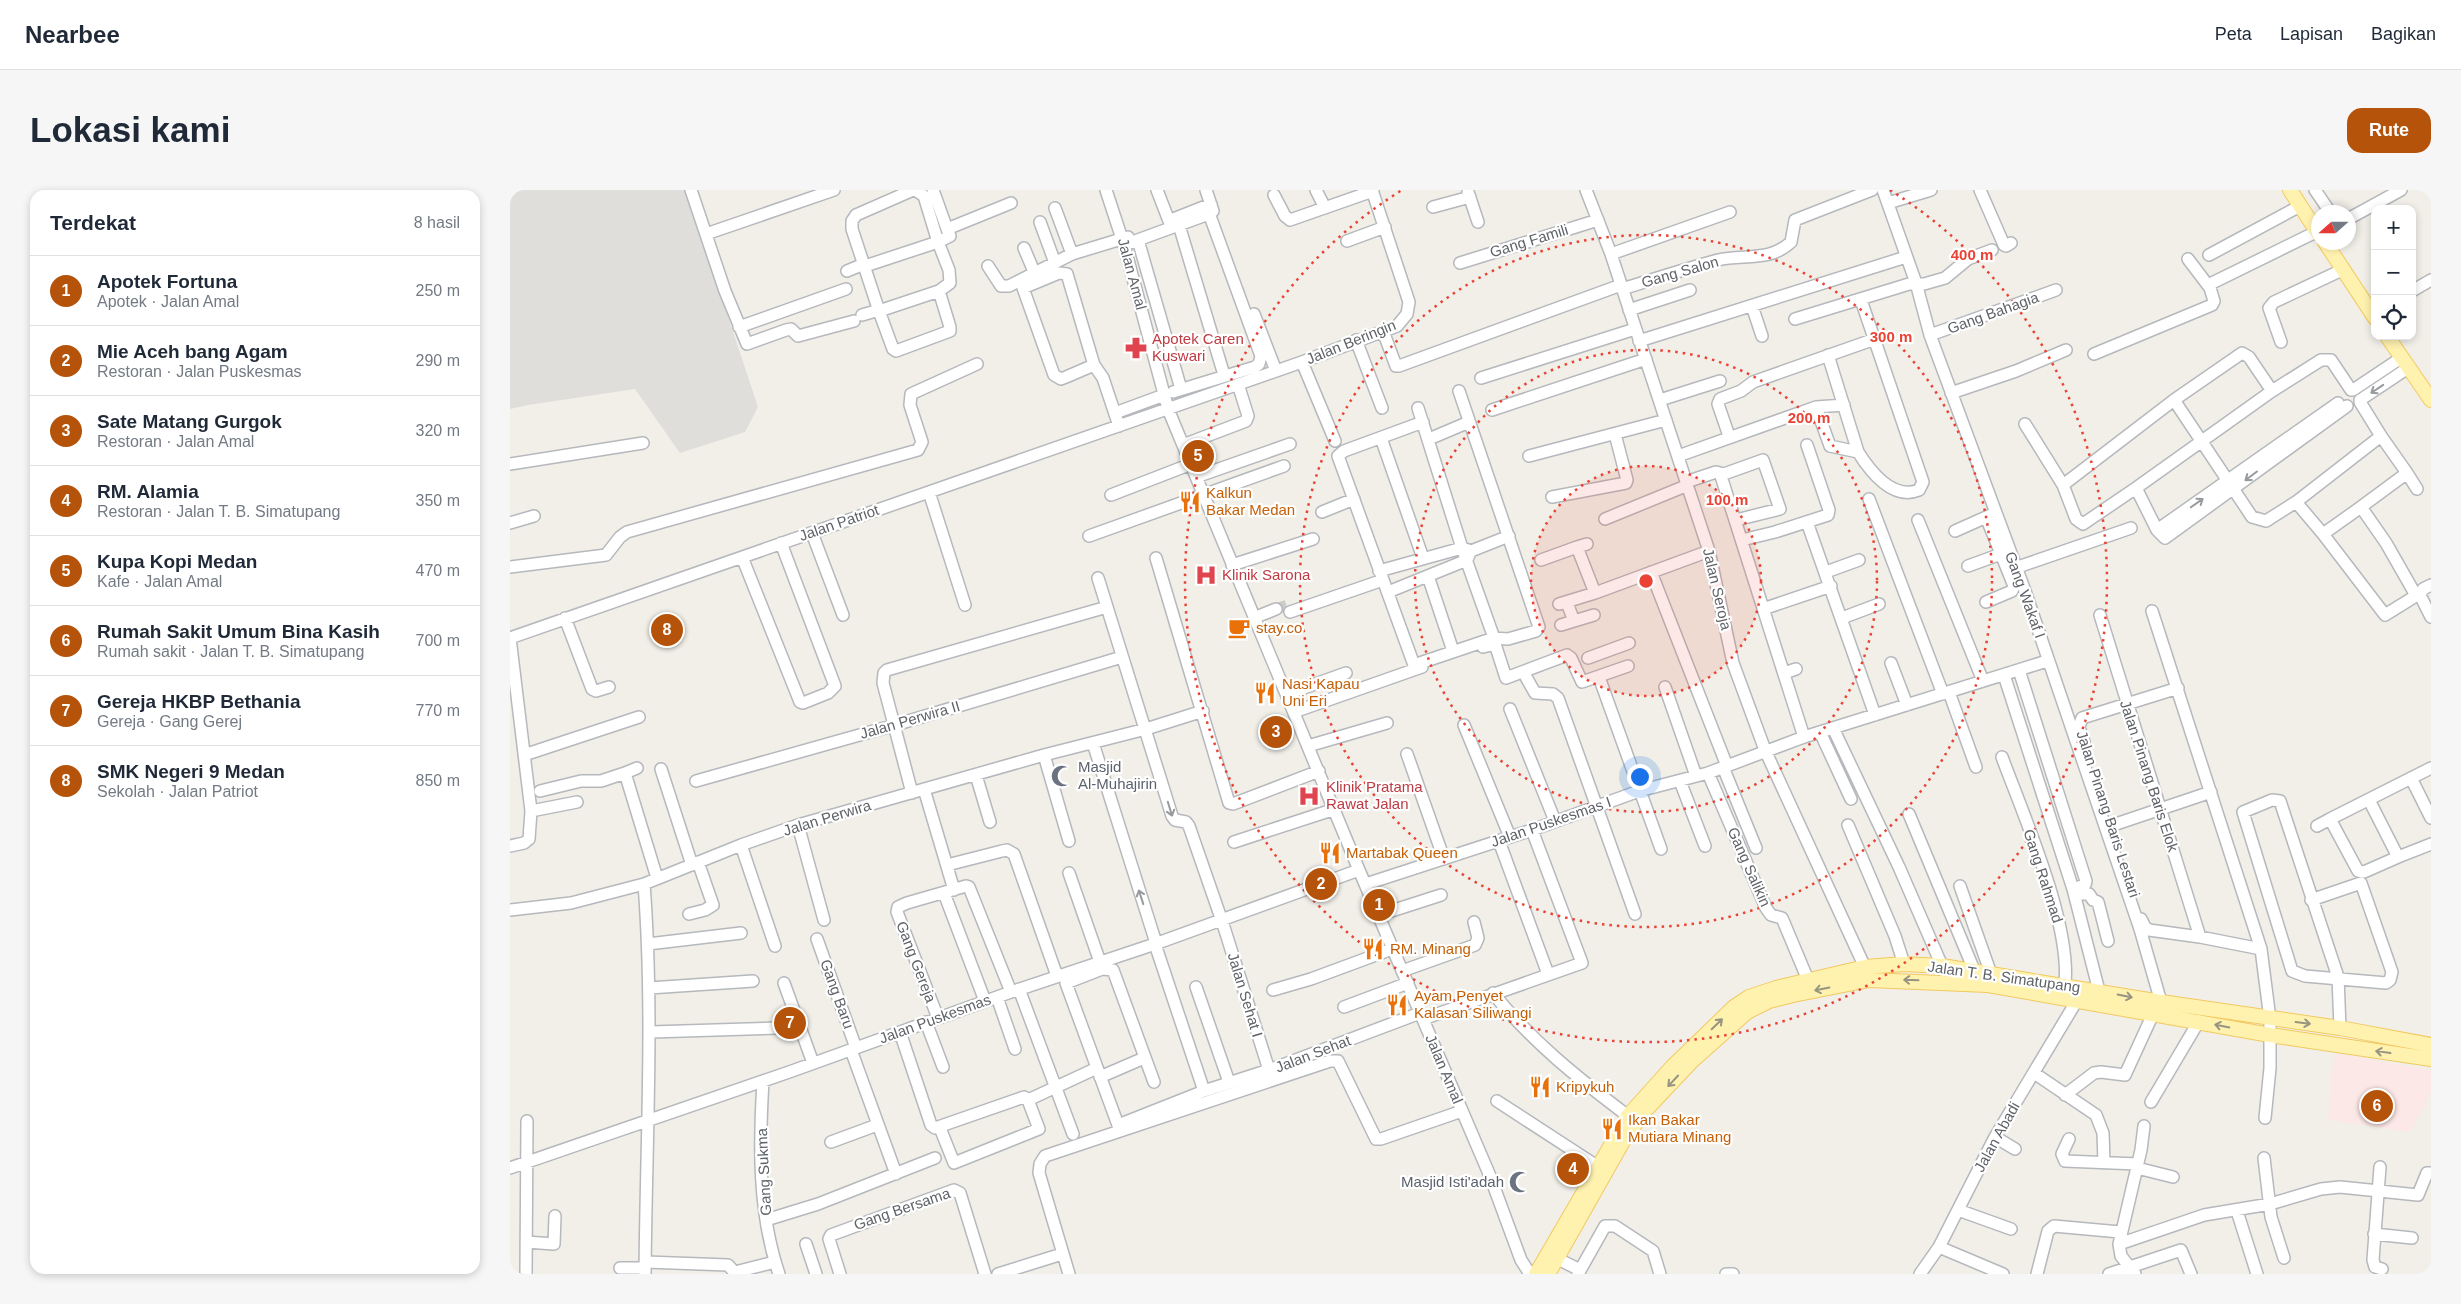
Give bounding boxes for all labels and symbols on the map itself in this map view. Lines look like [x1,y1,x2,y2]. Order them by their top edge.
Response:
north arrow [2311,205,2356,250]
street label: Gang Famili [1488,221,1570,260]
street label: Jalan Amal [1115,236,1150,312]
text: 400 m [1951,246,1993,263]
street label: Gang Salon [1639,252,1720,291]
street label: Gang Bahagia [1945,288,2041,337]
street label: Jalan Beringin [1304,316,1398,367]
text: 300 m [1870,328,1912,345]
place label: Apotek Caren Kuswari [1152,330,1244,364]
pharmacy icon: Apotek Caren Kuswari [1123,335,1149,361]
one-way arrow [2370,383,2384,394]
text: 200 m [1788,409,1830,426]
pin: 5 [1182,437,1214,475]
one-way arrow [2245,471,2258,482]
place label: Kalkun Bakar Medan [1206,484,1295,518]
restaurant icon: Kalkun Bakar Medan [1177,489,1203,515]
text: 100 m [1706,491,1748,508]
one-way arrow [2190,497,2204,508]
street label: Jalan Patriot [797,501,882,544]
street label: Jalan Seroja [1700,546,1735,632]
street label: Gang Wakaf I [2002,549,2049,641]
hospital icon: Klinik Sarona [1193,562,1219,588]
place label: Klinik Sarona [1222,566,1311,583]
centre of rings [1637,572,1655,590]
pin: 8 [651,611,683,649]
cafe icon: stay.co [1226,615,1252,641]
place label: stay.co [1256,619,1302,636]
place label: Nasi Kapau Uni Eri [1282,675,1360,709]
restaurant icon: Nasi Kapau Uni Eri [1252,680,1278,706]
street label: Jalan Perwira II [858,697,962,742]
street label: Jalan Pinang Baris Elok [2117,698,2182,854]
pin: 3 [1260,713,1292,751]
street label: Jalan Pinang Baris Lestari [2073,728,2143,899]
place label: Masjid Al-Muhajirin [1078,758,1157,792]
mosque icon: Masjid Al-Muhajirin [1049,763,1075,789]
your location [1627,764,1653,790]
place label: Klinik Pratama Rawat Jalan [1326,778,1423,812]
hospital icon: Klinik Pratama Rawat Jalan [1296,783,1322,809]
street label: Jalan Puskesmas I [1489,793,1613,850]
street label: Jalan Perwira [781,796,873,839]
one-way arrow [1166,801,1175,817]
street label: Gang Salikin [1724,824,1775,909]
street label: Gang Rahmad [2020,827,2067,925]
restaurant icon: Martabak Queen [1317,840,1343,866]
place label: Martabak Queen [1346,844,1458,861]
pin: 2 [1305,865,1337,903]
pin: 1 [1363,886,1395,924]
one-way arrow [1136,890,1145,905]
street label: Gang Gereja [893,919,940,1006]
restaurant icon: RM. Minang [1360,936,1386,962]
place label: RM. Minang [1390,940,1471,957]
street label: Jalan Sehat I [1225,951,1266,1039]
street label: Gang Baru [817,957,858,1031]
street label: Jalan T. B. Simatupang [1927,957,2081,996]
one-way arrow [1903,975,1919,985]
one-way arrow [1814,985,1830,994]
place label: Ayam Penyet Kalasan Siliwangi [1414,987,1532,1021]
street label: Jalan Puskesmas [877,990,993,1047]
one-way arrow [2117,991,2133,1001]
restaurant icon: Ayam Penyet Kalasan Siliwangi [1384,992,1410,1018]
pin: 7 [774,1004,806,1042]
one-way arrow [1710,1018,1722,1030]
one-way arrow [2295,1018,2311,1028]
one-way arrow [2215,1021,2231,1030]
street label: Jalan Sehat [1273,1031,1354,1076]
street label: Jalan Amal [1422,1032,1467,1106]
one-way arrow [2375,1047,2391,1057]
restaurant icon: Kripykuh [1527,1074,1553,1100]
one-way arrow [1667,1075,1679,1088]
place label: Kripykuh [1556,1078,1614,1095]
pin: 6 [2361,1087,2393,1125]
street label: Jalan Abadi [1970,1099,2023,1175]
place label: Ikan Bakar Mutiara Minang [1628,1111,1731,1145]
restaurant icon: Ikan Bakar Mutiara Minang [1599,1116,1625,1142]
street label: Gang Sukma [753,1127,774,1216]
pin: 4 [1557,1150,1589,1188]
mosque icon: Masjid Isti'adah [1507,1169,1533,1195]
place label: Masjid Isti'adah [1401,1173,1504,1190]
street label: Gang Bersama [851,1184,953,1233]

